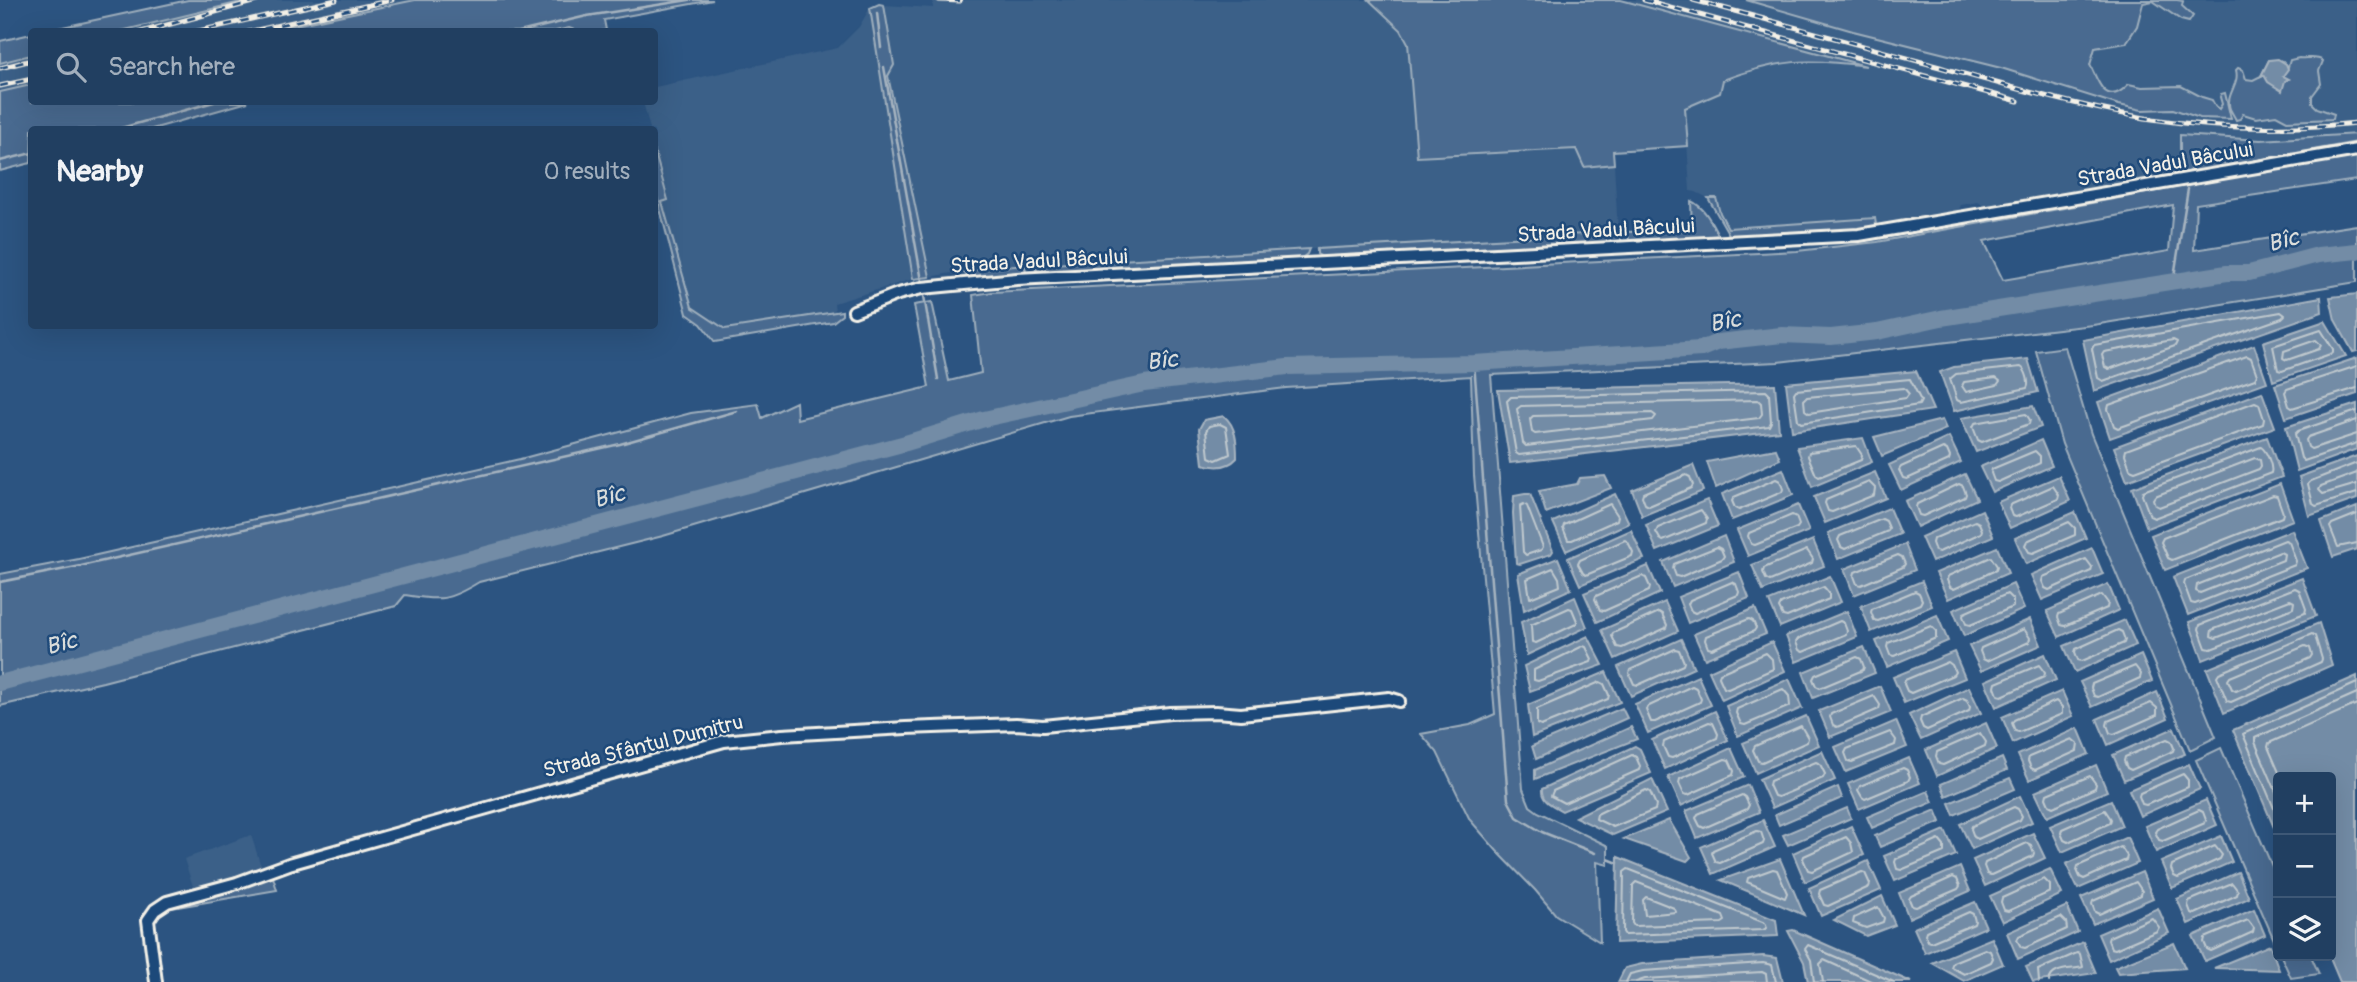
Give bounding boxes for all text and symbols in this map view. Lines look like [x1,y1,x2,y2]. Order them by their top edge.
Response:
search box [28,28,658,105]
icon: search [52,48,90,86]
text: Search here [108,51,235,83]
street label: Strada Vadul Bâcului [2075,136,2255,193]
text: Nearby [56,153,143,190]
text: 0 results [544,157,630,186]
street label: Strada Vadul Bâcului [1517,212,1696,249]
water label: Bîc [2264,222,2303,259]
street label: Strada Vadul Bâcului [950,243,1129,280]
water label: Bîc [1707,304,1745,339]
water label: Bîc [1145,344,1181,377]
water label: Bîc [590,478,629,515]
water label: Bîc [42,625,81,662]
street label: Strada Sfântul Dumitru [540,709,746,784]
map controls [2273,772,2336,961]
button: + [2273,772,2336,835]
button: − [2273,835,2336,898]
button: layers [2273,898,2336,961]

